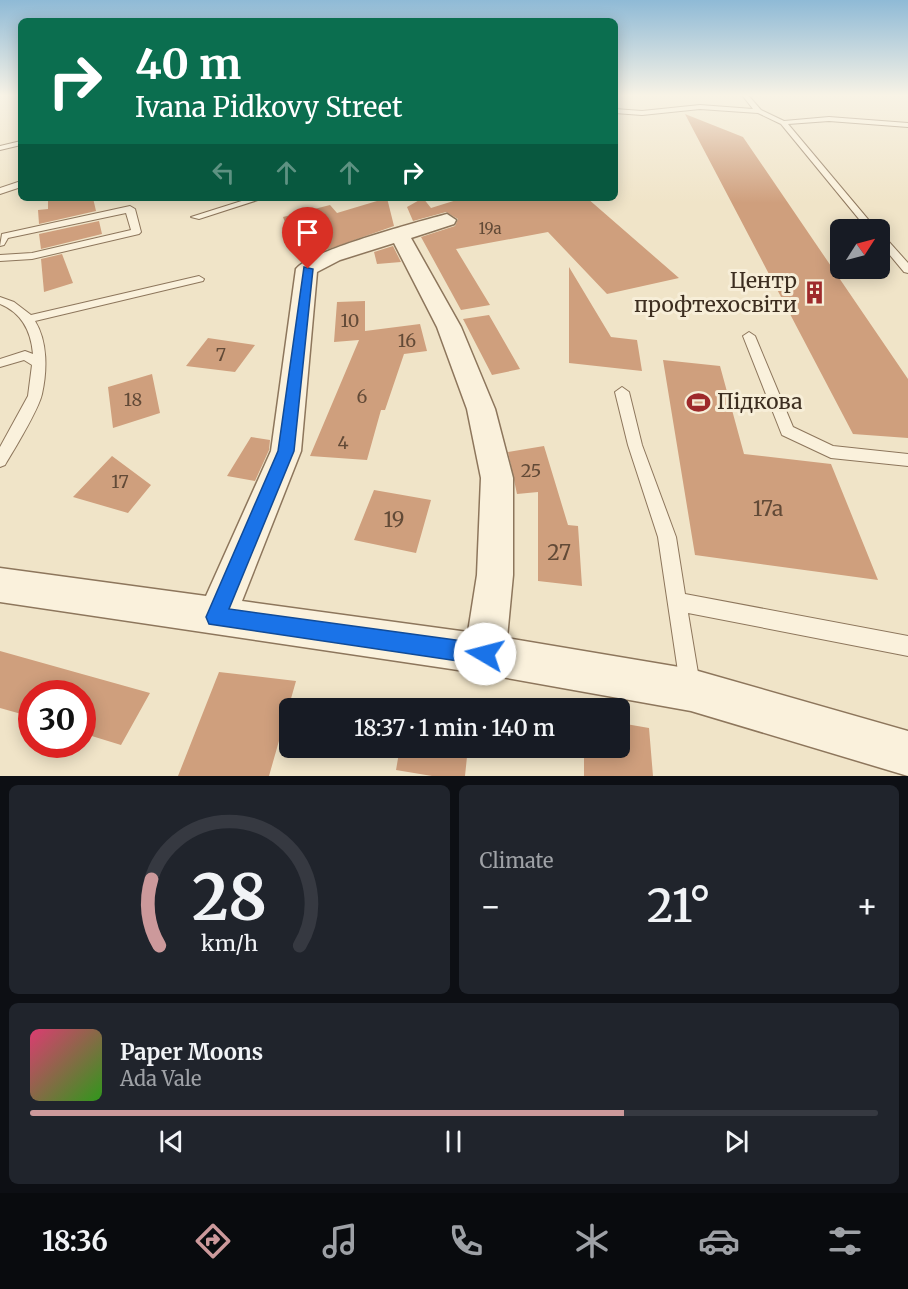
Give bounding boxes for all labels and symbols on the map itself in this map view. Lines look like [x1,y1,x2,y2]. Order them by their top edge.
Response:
pin [282,207,333,269]
house number: 19а [478,219,502,238]
north arrow [830,219,890,279]
place label: Центр профтехосвіти [634,267,797,318]
building icon: Центр профтехосвіти [802,280,828,306]
house number: 10 [341,309,359,332]
house number: 16 [398,329,416,352]
house number: 7 [216,343,226,366]
house number: 6 [357,385,368,408]
house number: 18 [124,388,142,411]
place label: Підкова [717,388,802,415]
sports icon: Підкова [686,389,712,415]
house number: 4 [337,431,349,454]
house number: 25 [521,459,541,482]
house number: 17 [111,470,129,493]
house number: 17а [753,495,783,522]
house number: 19 [383,506,405,533]
house number: 27 [547,539,571,566]
position arrow [453,622,517,686]
speed limit sign: 30 [18,680,96,758]

